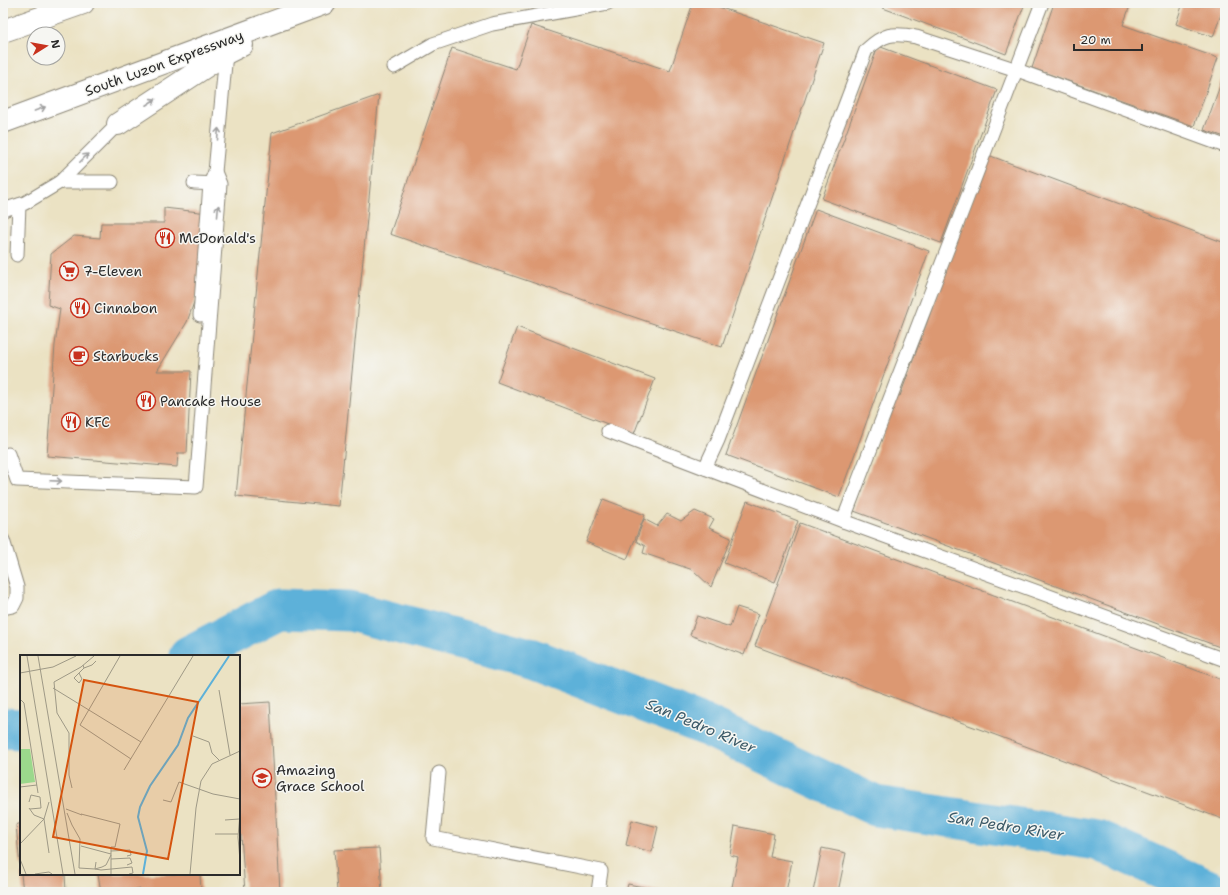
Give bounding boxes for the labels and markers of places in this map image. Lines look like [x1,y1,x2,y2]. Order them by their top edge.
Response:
restaurant icon: McDonald's [154,227,176,249]
place label: McDonald's [179,229,256,247]
supermarket icon: 7-Eleven [58,260,80,282]
place label: 7-Eleven [83,262,142,280]
restaurant icon: Cinnabon [69,297,91,319]
place label: Cinnabon [94,299,158,317]
cafe icon: Starbucks [68,345,90,367]
place label: Starbucks [93,347,159,365]
restaurant icon: Pancake House [135,390,157,412]
place label: Pancake House [160,392,262,410]
restaurant icon: KFC [60,411,82,433]
place label: KFC [85,413,110,431]
place label: Amazing Grace School [276,761,365,795]
school or university icon: Amazing Grace School [251,767,273,789]

